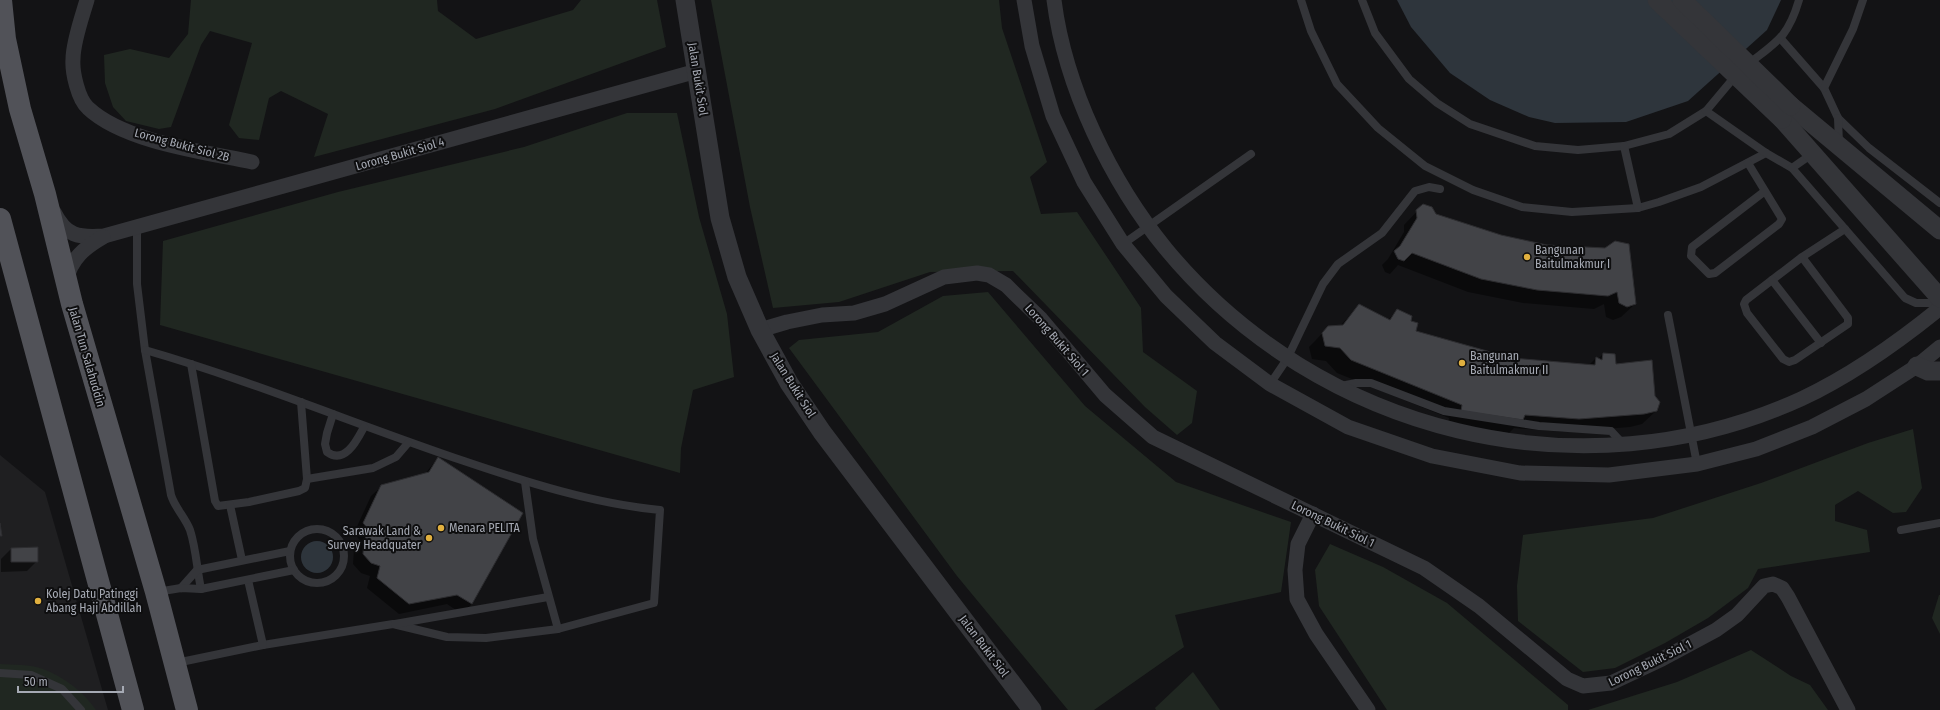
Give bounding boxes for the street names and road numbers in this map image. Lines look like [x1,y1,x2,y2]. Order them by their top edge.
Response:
street label: Jalan Bukit Siol [685,41,711,117]
street label: Lorong Bukit Siol 2B [133,126,231,165]
street label: Lorong Bukit Siol 4 [354,135,446,173]
street label: Lorong Bukit Siol 1 [1022,301,1092,379]
street label: Jalan Tun Salahuddin [66,305,108,409]
street label: Jalan Bukit Siol [768,350,818,420]
street label: Lorong Bukit Siol 1 [1289,498,1377,550]
street label: Jalan Bukit Siol [956,612,1012,680]
street label: Lorong Bukit Siol 1 [1606,637,1694,689]

